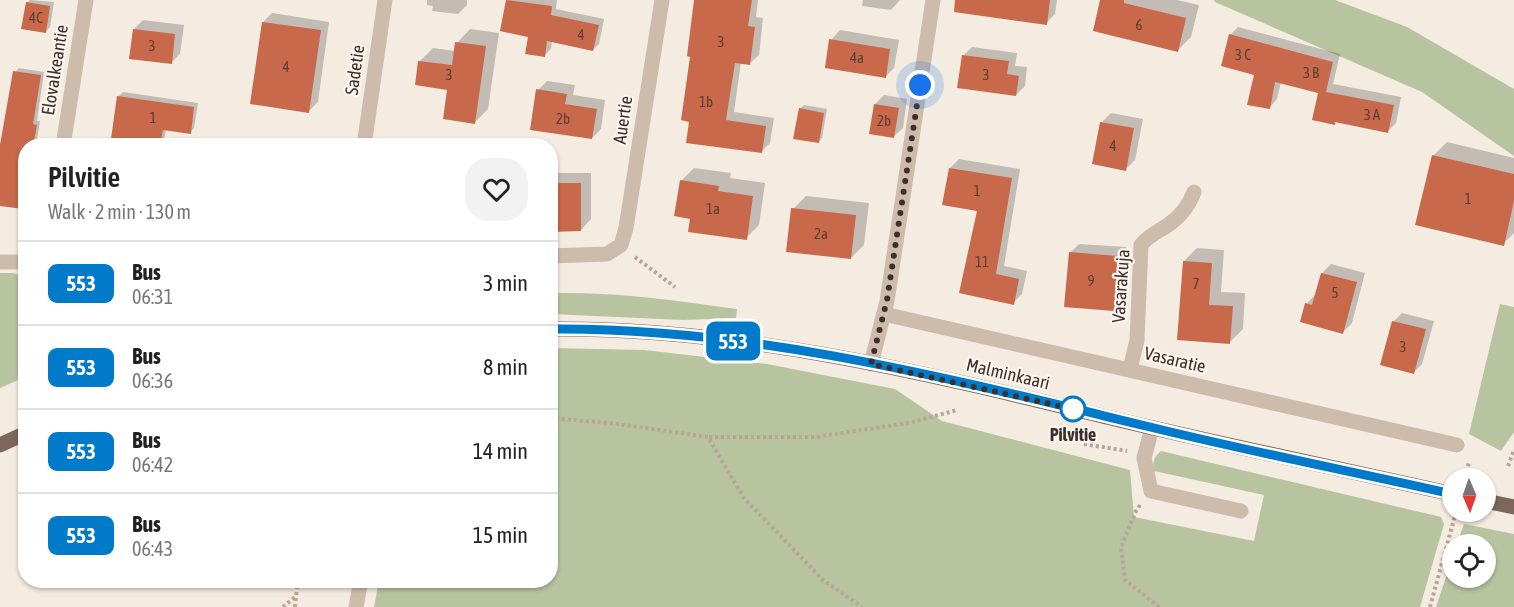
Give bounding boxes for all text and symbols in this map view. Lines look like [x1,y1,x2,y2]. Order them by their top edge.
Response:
house number: 4C [29,9,43,26]
house number: 6 [1135,16,1143,33]
street label: Elovalkeantie [37,23,72,117]
house number: 4 [577,26,585,43]
house number: 3 [717,33,725,50]
house number: 3 [148,37,156,54]
street label: Sadetie [341,44,368,96]
house number: 3 C [1235,46,1251,63]
house number: 4a [850,49,864,66]
house number: 4 [282,58,290,75]
house number: 3 B [1303,64,1319,81]
house number: 3 [445,66,453,83]
house number: 3 [982,66,990,83]
your location [905,70,935,100]
house number: 1b [699,93,713,110]
street label: Auertie [609,95,636,145]
house number: 3 A [1364,106,1381,123]
house number: 1 [149,109,157,126]
house number: 2b [556,110,570,127]
house number: 2b [877,112,891,129]
house number: 4 [1109,137,1117,154]
button: heart [465,158,528,221]
text: Pilvitie [48,161,120,193]
house number: 1 [973,182,981,199]
house number: 1 [1464,190,1472,207]
text: Walk · 2 min · 130 m [48,200,191,223]
house number: 1a [706,200,720,217]
house number: 2a [814,225,828,242]
street label: Vasarakuja [1107,248,1134,324]
house number: 11 [975,253,989,270]
text: Bus [132,259,161,285]
text: 3 min [483,270,528,296]
text: 553 [66,271,96,295]
house number: 9 [1087,272,1095,289]
house number: 7 [1192,275,1200,292]
house number: 5 [1331,284,1339,301]
text: 06:31 [132,285,173,308]
line badge: 553 [698,322,768,360]
text: 553 [718,329,748,353]
house number: 3 [1399,338,1407,355]
street label: Vasaratie [1142,342,1208,377]
text: Bus [132,343,161,369]
text: 8 min [483,354,528,380]
street label: Malminkaari [964,354,1052,393]
text: 553 [66,355,96,379]
text: 06:36 [132,369,173,392]
marker: Pilvitie [1060,396,1086,422]
place label: Pilvitie [1050,424,1096,445]
text: Bus [132,427,161,453]
text: 14 min [473,438,528,464]
text: 553 [66,439,96,463]
text: 06:42 [132,453,173,476]
north arrow [1442,468,1496,522]
map controls [1442,468,1496,588]
text: Bus [132,511,161,537]
text: 15 min [473,522,528,548]
text: 553 [66,523,96,547]
button: locate [1442,534,1496,588]
text: 06:43 [132,537,173,560]

